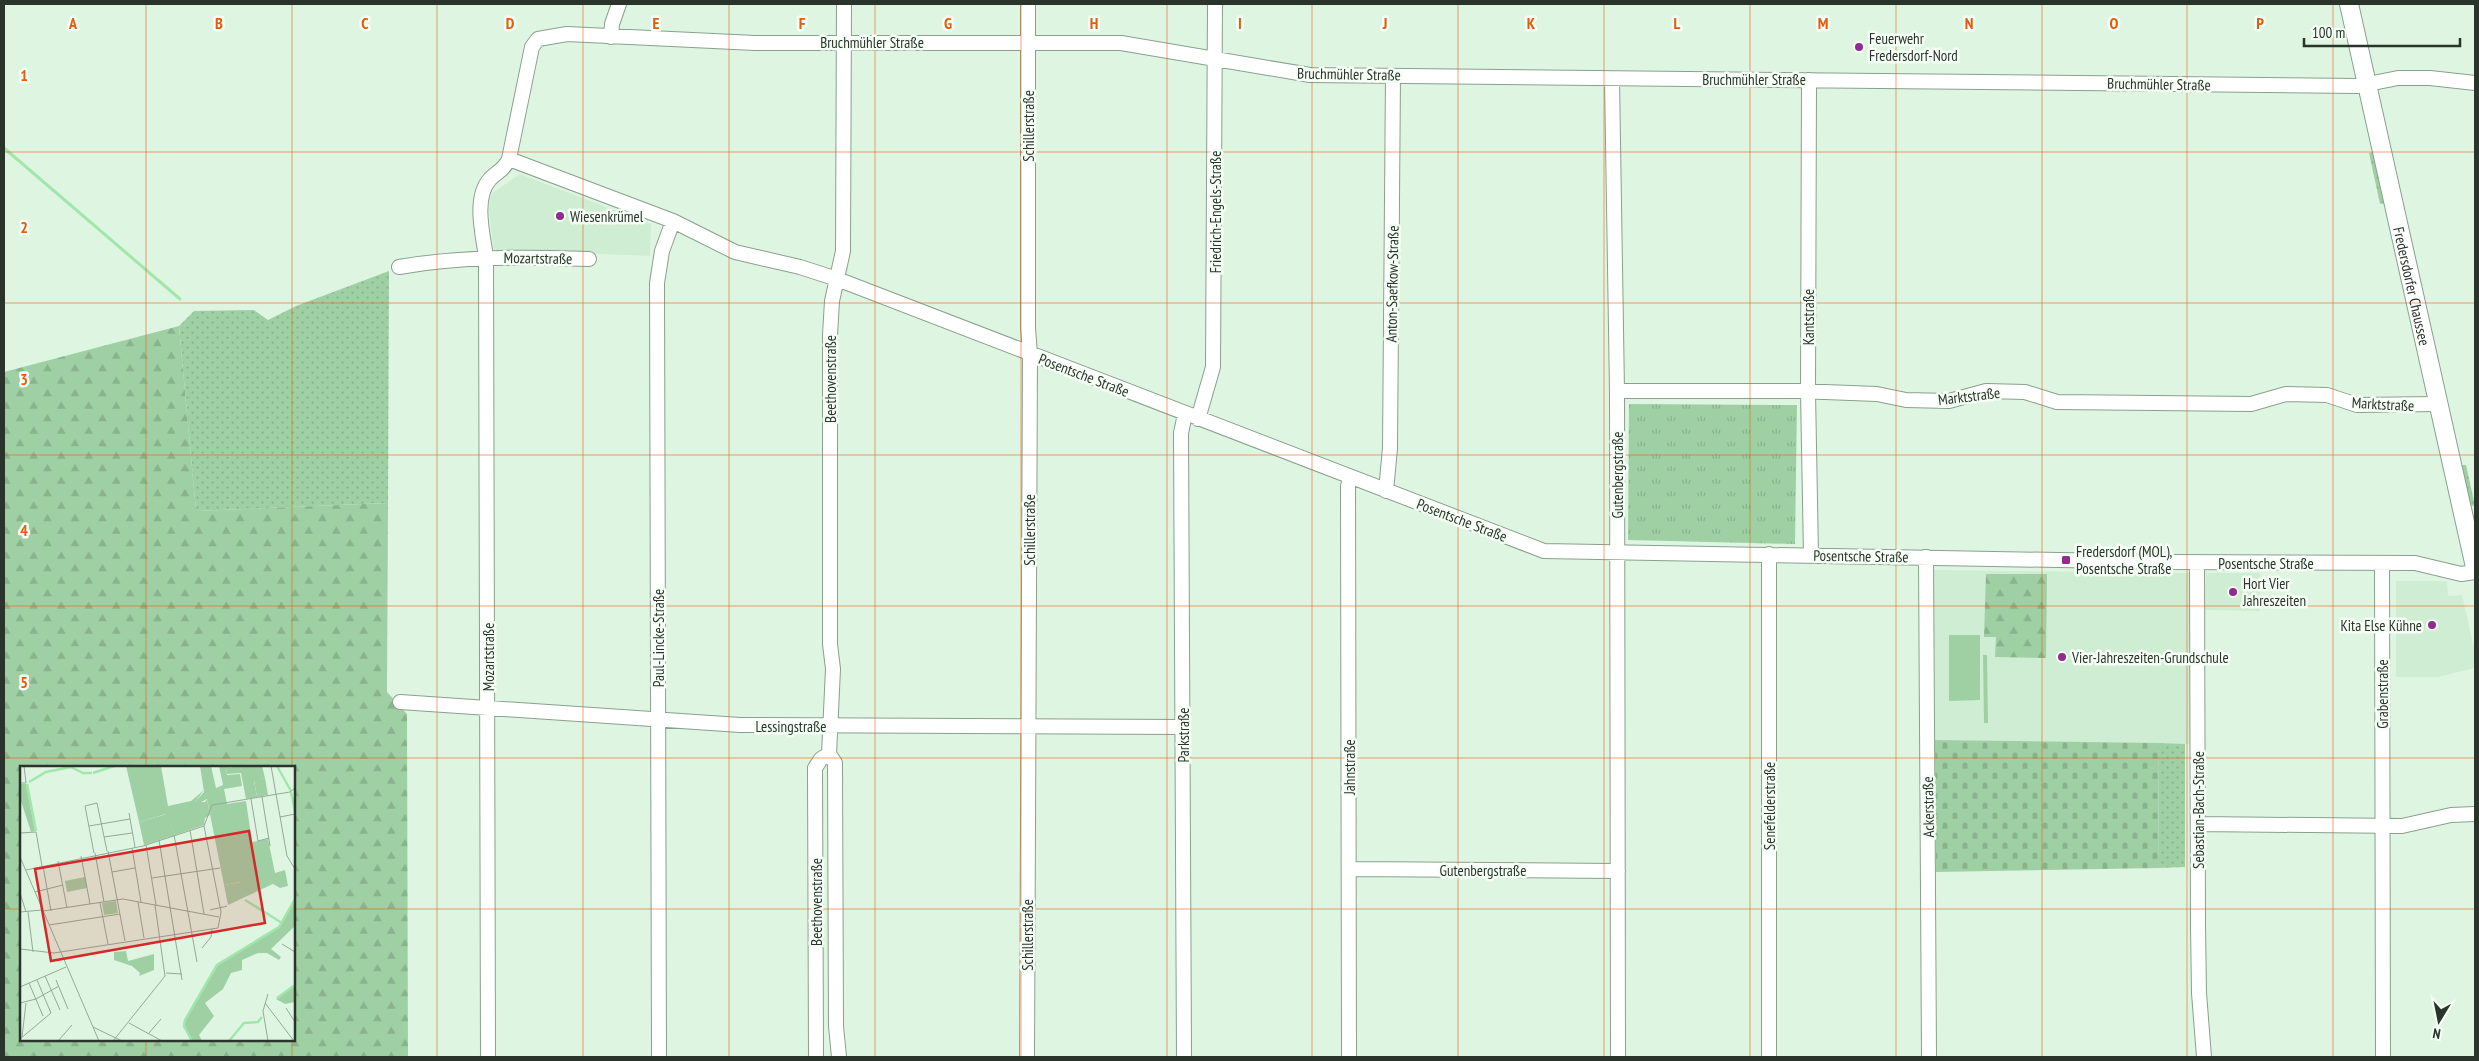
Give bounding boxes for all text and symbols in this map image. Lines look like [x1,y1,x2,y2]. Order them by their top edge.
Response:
text: A [68,13,78,33]
text: B [215,13,223,33]
text: C [361,13,369,33]
text: D [506,13,515,33]
text: E [653,13,660,33]
text: F [799,13,806,33]
text: G [944,13,952,33]
text: H [1090,13,1098,33]
text: I [1238,13,1242,33]
text: J [1382,13,1387,33]
text: K [1527,13,1536,33]
text: L [1674,13,1681,33]
text: M [1818,13,1828,33]
text: N [1965,13,1973,33]
text: O [2110,13,2119,33]
text: P [2256,13,2264,33]
scale bar [2304,15,2460,47]
text: 100 m [2312,23,2345,42]
place label: Feuerwehr Fredersdorf-Nord [1869,29,1958,65]
street label: Bruchmühler Straße [820,33,924,52]
marker: Feuerwehr Fredersdorf-Nord [1853,41,1865,53]
street label: Bruchmühler Straße [1297,64,1401,84]
text: 1 [20,65,28,85]
street label: Bruchmühler Straße [1702,70,1806,89]
street label: Bruchmühler Straße [2107,74,2211,94]
street label: Schillerstraße [1019,90,1038,162]
street label: Friedrich-Engels-Straße [1206,151,1225,273]
place label: Wiesenkrümel [570,207,644,226]
marker: Wiesenkrümel [554,210,566,222]
text: 2 [20,217,28,237]
street label: Anton-Saefkow-Straße [1381,225,1403,343]
street label: Fredersdorfer Chaussee [2390,225,2435,347]
street label: Mozartstraße [504,248,572,268]
street label: Kantstraße [1799,289,1818,345]
street label: Beethovenstraße [821,335,840,423]
street label: Posentsche Straße [1036,349,1132,401]
text: 3 [20,369,28,389]
street label: Marktstraße [1937,383,2001,409]
street label: Marktstraße [2351,393,2415,415]
street label: Gutenbergstraße [1608,432,1627,518]
street label: Schillerstraße [1020,494,1039,566]
street label: Posentsche Straße [1414,494,1510,546]
text: 4 [20,520,28,540]
place label: Fredersdorf (MOL), Posentsche Straße [2076,542,2172,578]
street label: Posentsche Straße [1813,546,1909,566]
marker: Fredersdorf (MOL), Posentsche Straße [2060,554,2072,566]
street label: Posentsche Straße [2218,554,2314,573]
place label: Hort Vier Jahreszeiten [2242,574,2306,610]
marker: Hort Vier Jahreszeiten [2227,586,2239,598]
street label: Paul-Lincke-Straße [649,589,668,687]
place label: Kita Else Kühne [2340,616,2422,635]
marker: Kita Else Kühne [2426,619,2438,631]
street label: Mozartstraße [479,623,498,691]
place label: Vier-Jahreszeiten-Grundschule [2071,648,2229,667]
marker: Vier-Jahreszeiten-Grundschule [2056,651,2068,663]
street label: Grabenstraße [2373,659,2392,729]
text: 5 [20,672,28,692]
street label: Parkstraße [1174,707,1193,763]
street label: Lessingstraße [755,717,827,736]
street label: Jahnstraße [1340,739,1359,796]
street label: Sebastian-Bach-Straße [2189,751,2208,869]
street label: Senefelderstraße [1760,762,1779,850]
inset map [20,766,295,1041]
street label: Ackerstraße [1918,776,1938,838]
street label: Beethovenstraße [807,858,826,946]
street label: Gutenbergstraße [1440,861,1526,880]
street label: Schillerstraße [1018,899,1037,971]
north arrow [2414,996,2464,1046]
text: N [2431,1024,2442,1043]

